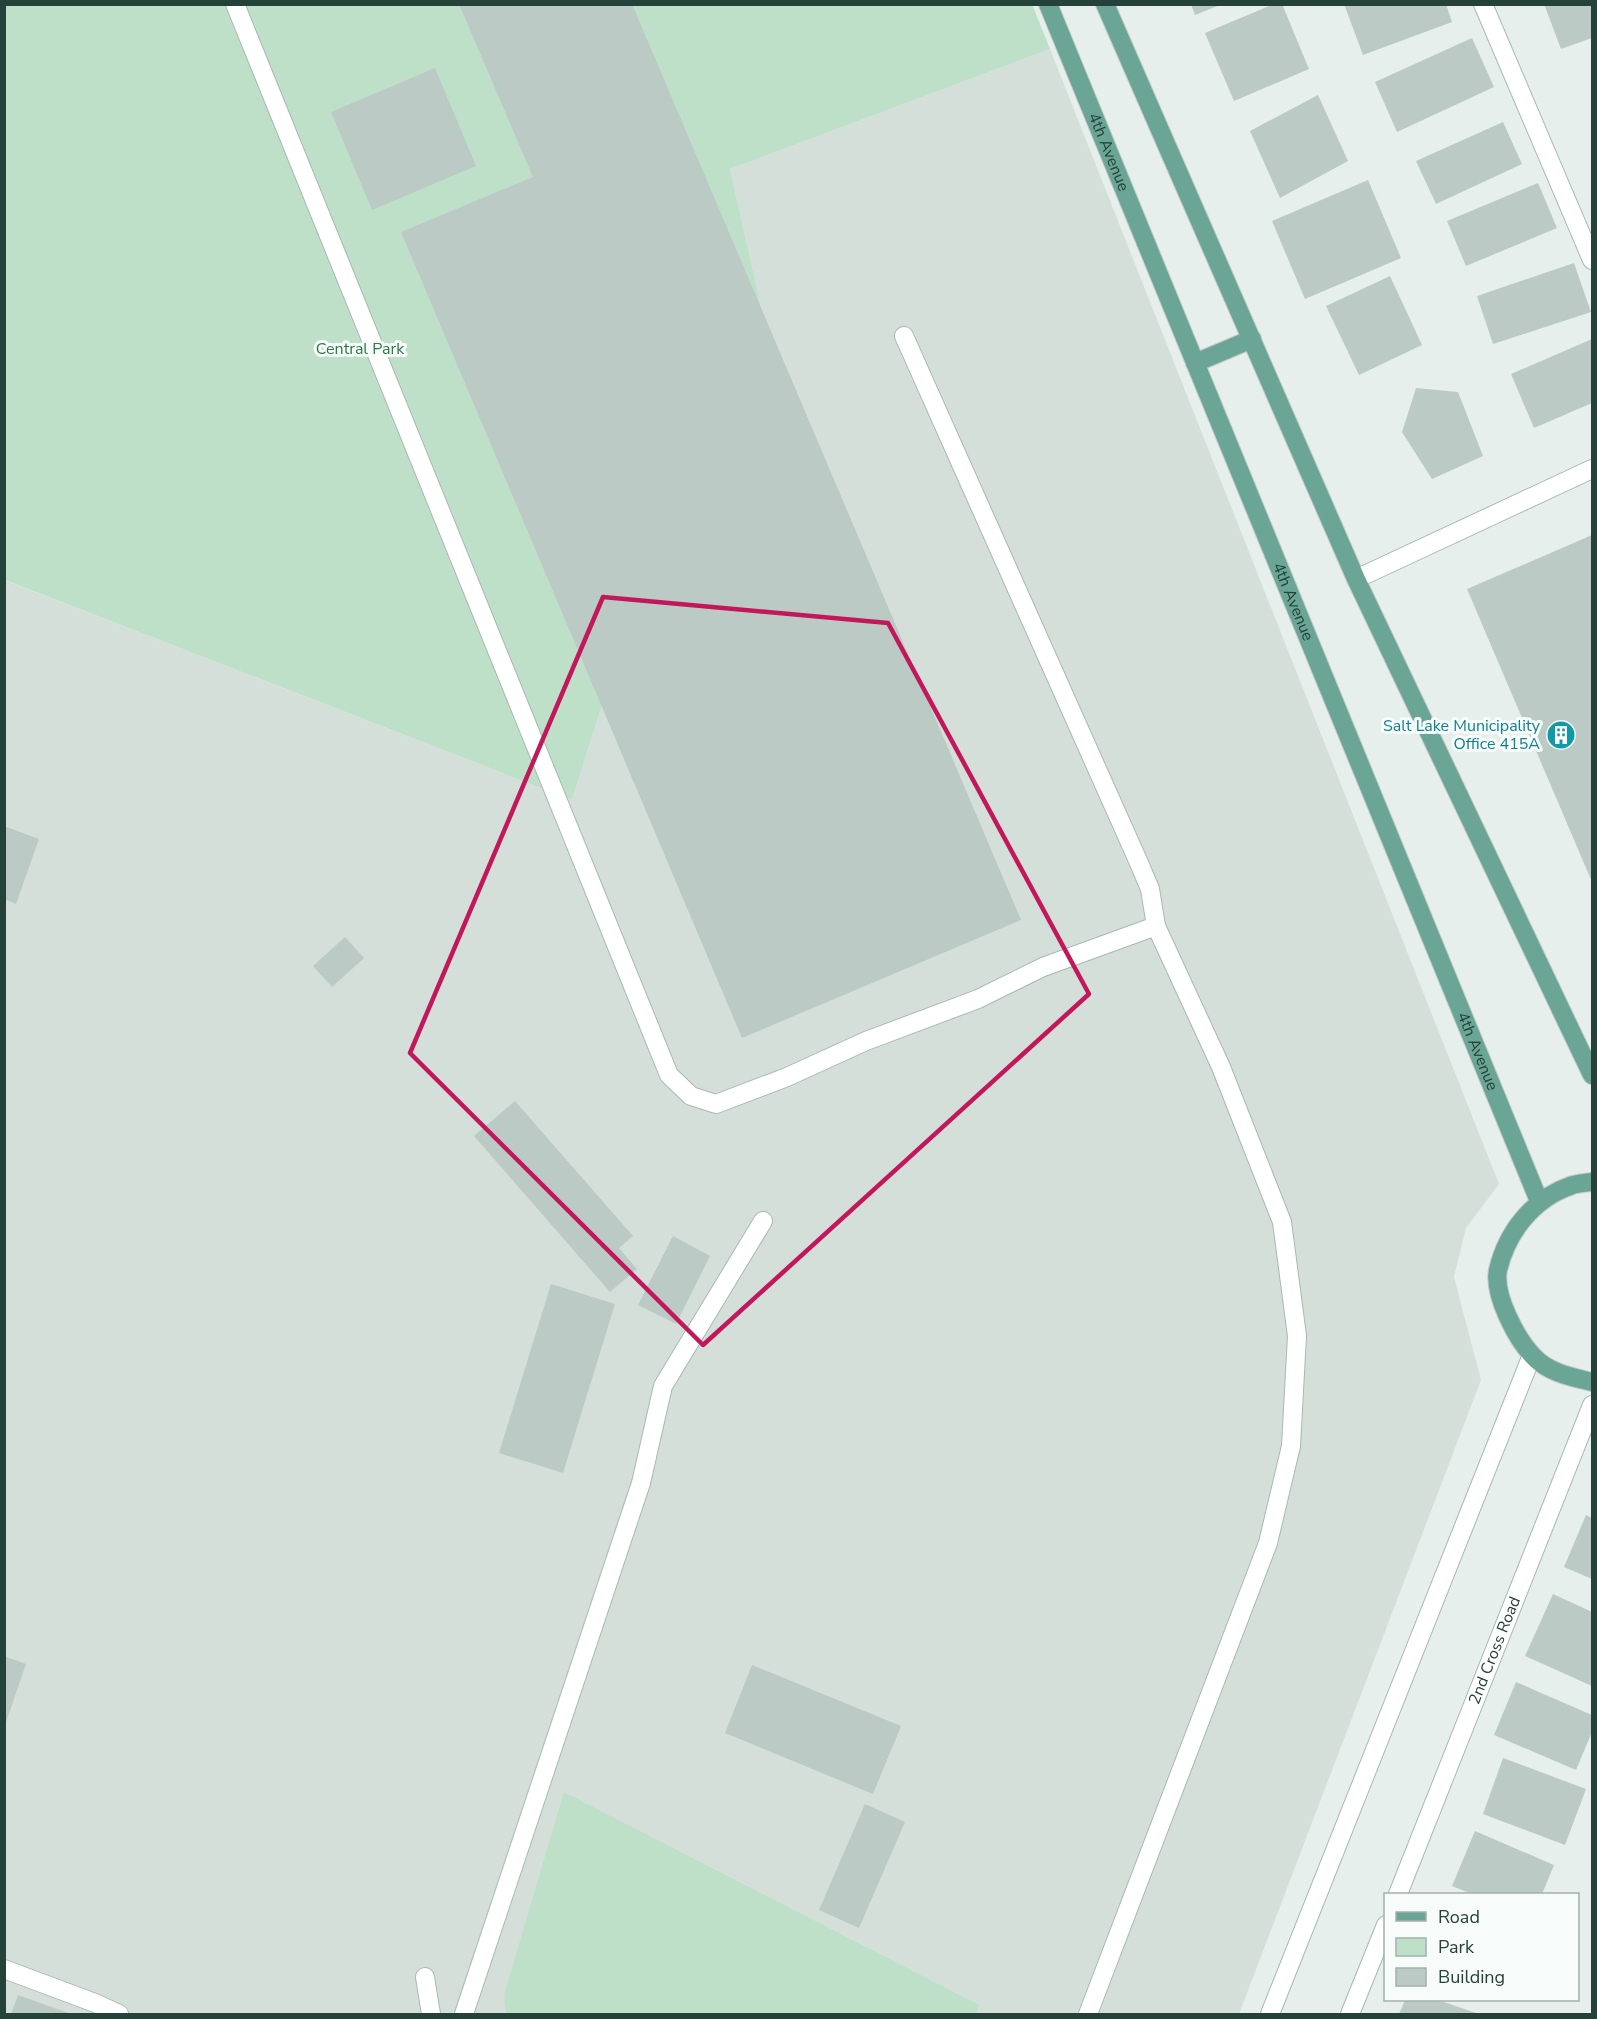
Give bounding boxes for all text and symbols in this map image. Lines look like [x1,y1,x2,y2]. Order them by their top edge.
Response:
street label: 4th Avenue [1083,109,1135,195]
park label: Central Park [316,338,405,360]
street label: 4th Avenue [1267,559,1319,644]
place label: Salt Lake Municipality Office 415A [1383,715,1541,755]
building icon: Salt Lake Municipality Office 415A [1545,719,1577,751]
street label: 4th Avenue [1452,1009,1504,1094]
street label: 2nd Cross Road [1463,1593,1526,1708]
legend [1384,1893,1579,2001]
text: Road [1438,1905,1480,1929]
text: Park [1438,1935,1475,1959]
text: Building [1438,1965,1505,1989]

